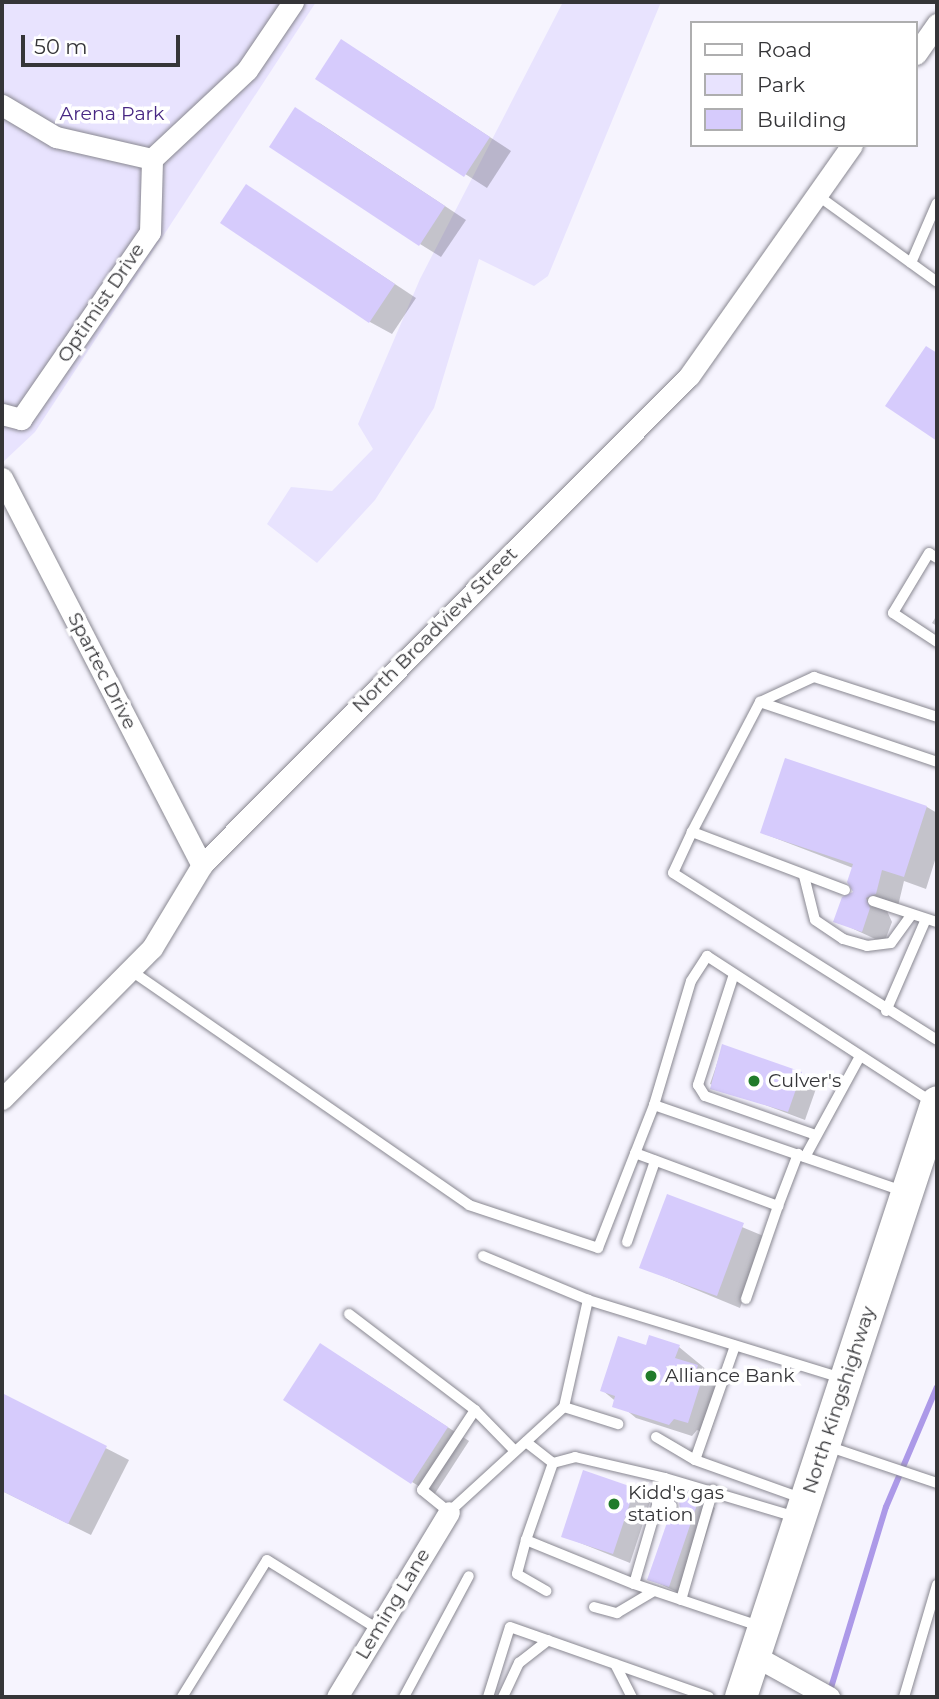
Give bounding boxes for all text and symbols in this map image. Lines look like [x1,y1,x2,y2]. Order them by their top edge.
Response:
scale bar [24,21,184,65]
legend [690,21,918,147]
text: 50 m [34,34,88,59]
text: Road [757,37,812,62]
text: Park [757,72,805,97]
park label: Arena Park [60,103,164,125]
text: Building [757,107,847,132]
street label: Optimist Drive [53,239,149,367]
street label: North Broadview Street [348,543,522,717]
street label: Spartec Drive [63,609,141,733]
place label: Culver's [768,1070,841,1092]
marker: Culver's [746,1073,762,1089]
street label: North Kingshighway [798,1303,880,1497]
place label: Alliance Bank [665,1365,795,1387]
marker: Alliance Bank [643,1368,659,1384]
place label: Kidd's gas station [628,1482,724,1526]
marker: Kidd's gas station [606,1496,622,1512]
street label: Leming Lane [351,1544,435,1664]

